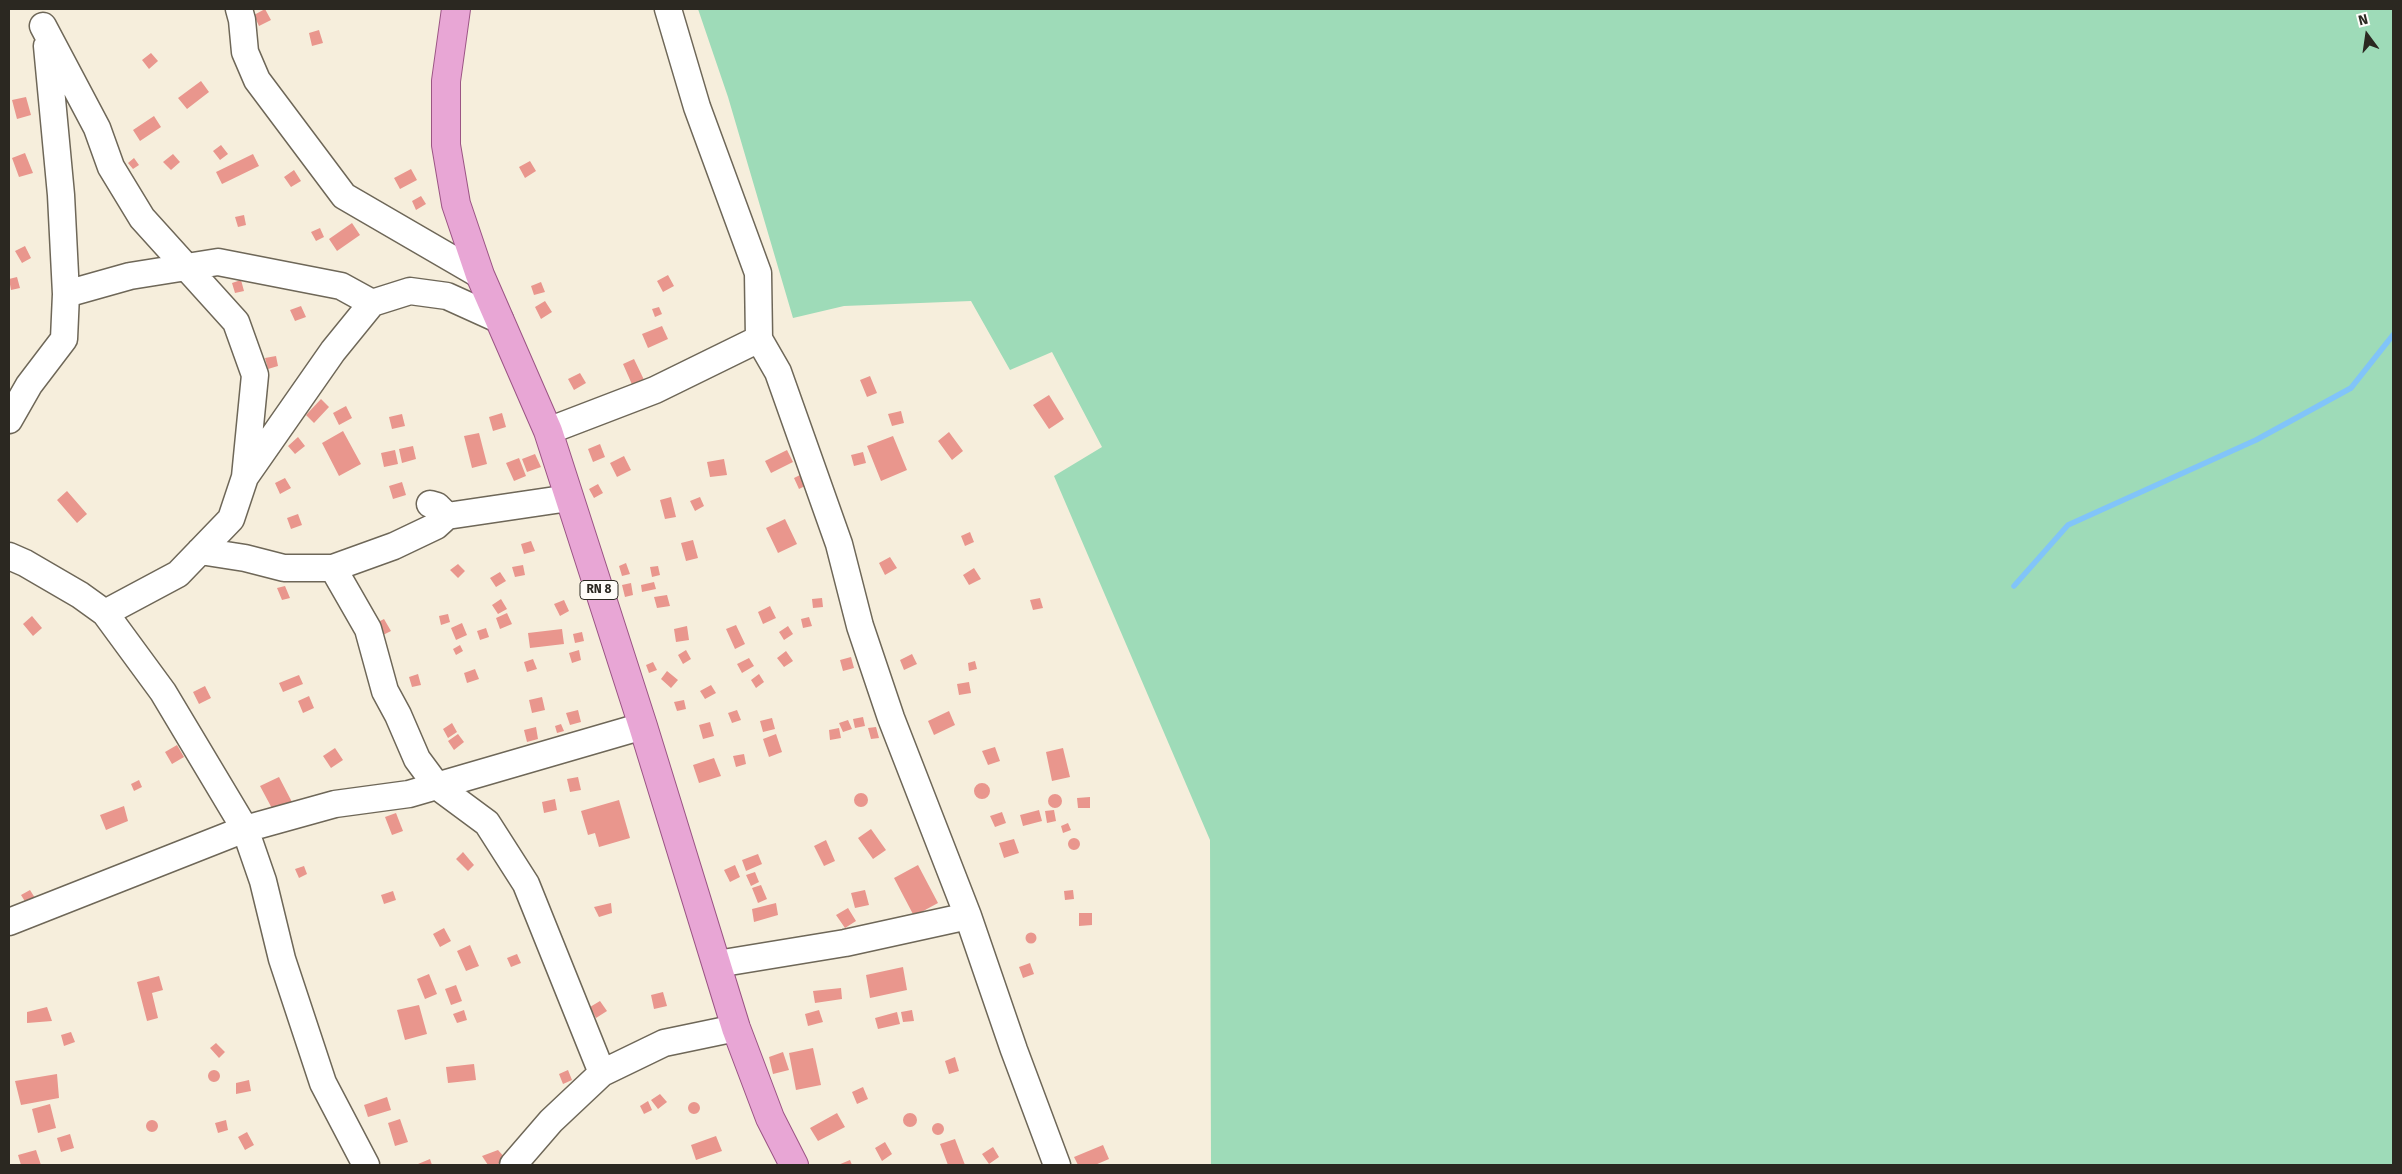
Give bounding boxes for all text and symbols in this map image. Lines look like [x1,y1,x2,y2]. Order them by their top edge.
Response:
north arrow [2342,10,2392,60]
text: N [2357,11,2370,29]
road number: RN 8 [580,580,618,600]

